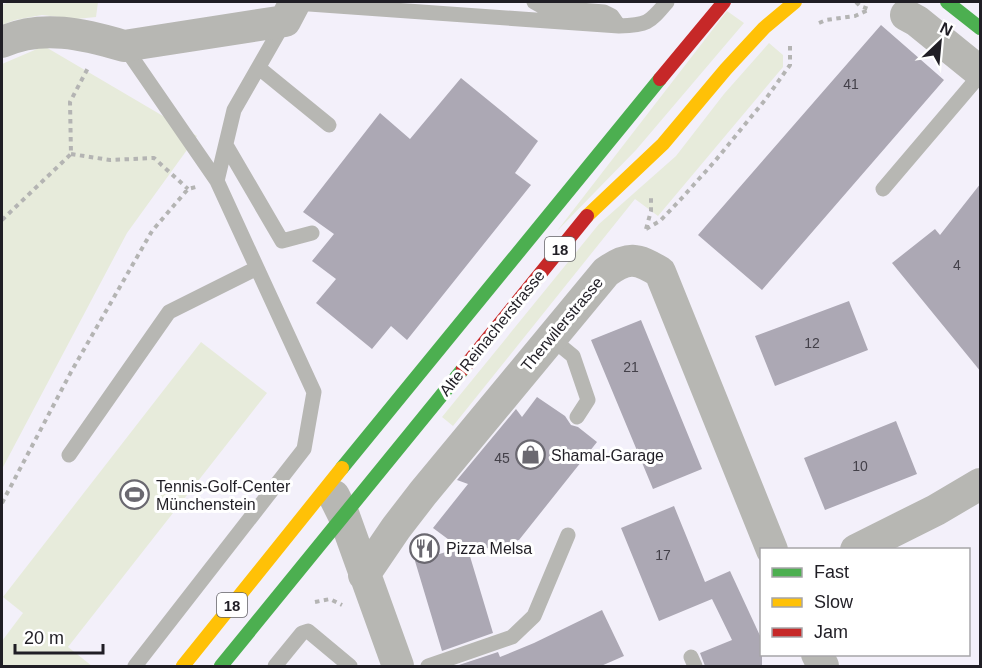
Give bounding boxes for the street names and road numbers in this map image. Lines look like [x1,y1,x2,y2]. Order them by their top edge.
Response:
road number: 18 [545,237,575,261]
street label: Alte Reinacherstrasse [436,267,548,399]
street label: Therwilerstrasse [518,274,606,374]
road number: 18 [217,593,247,617]

